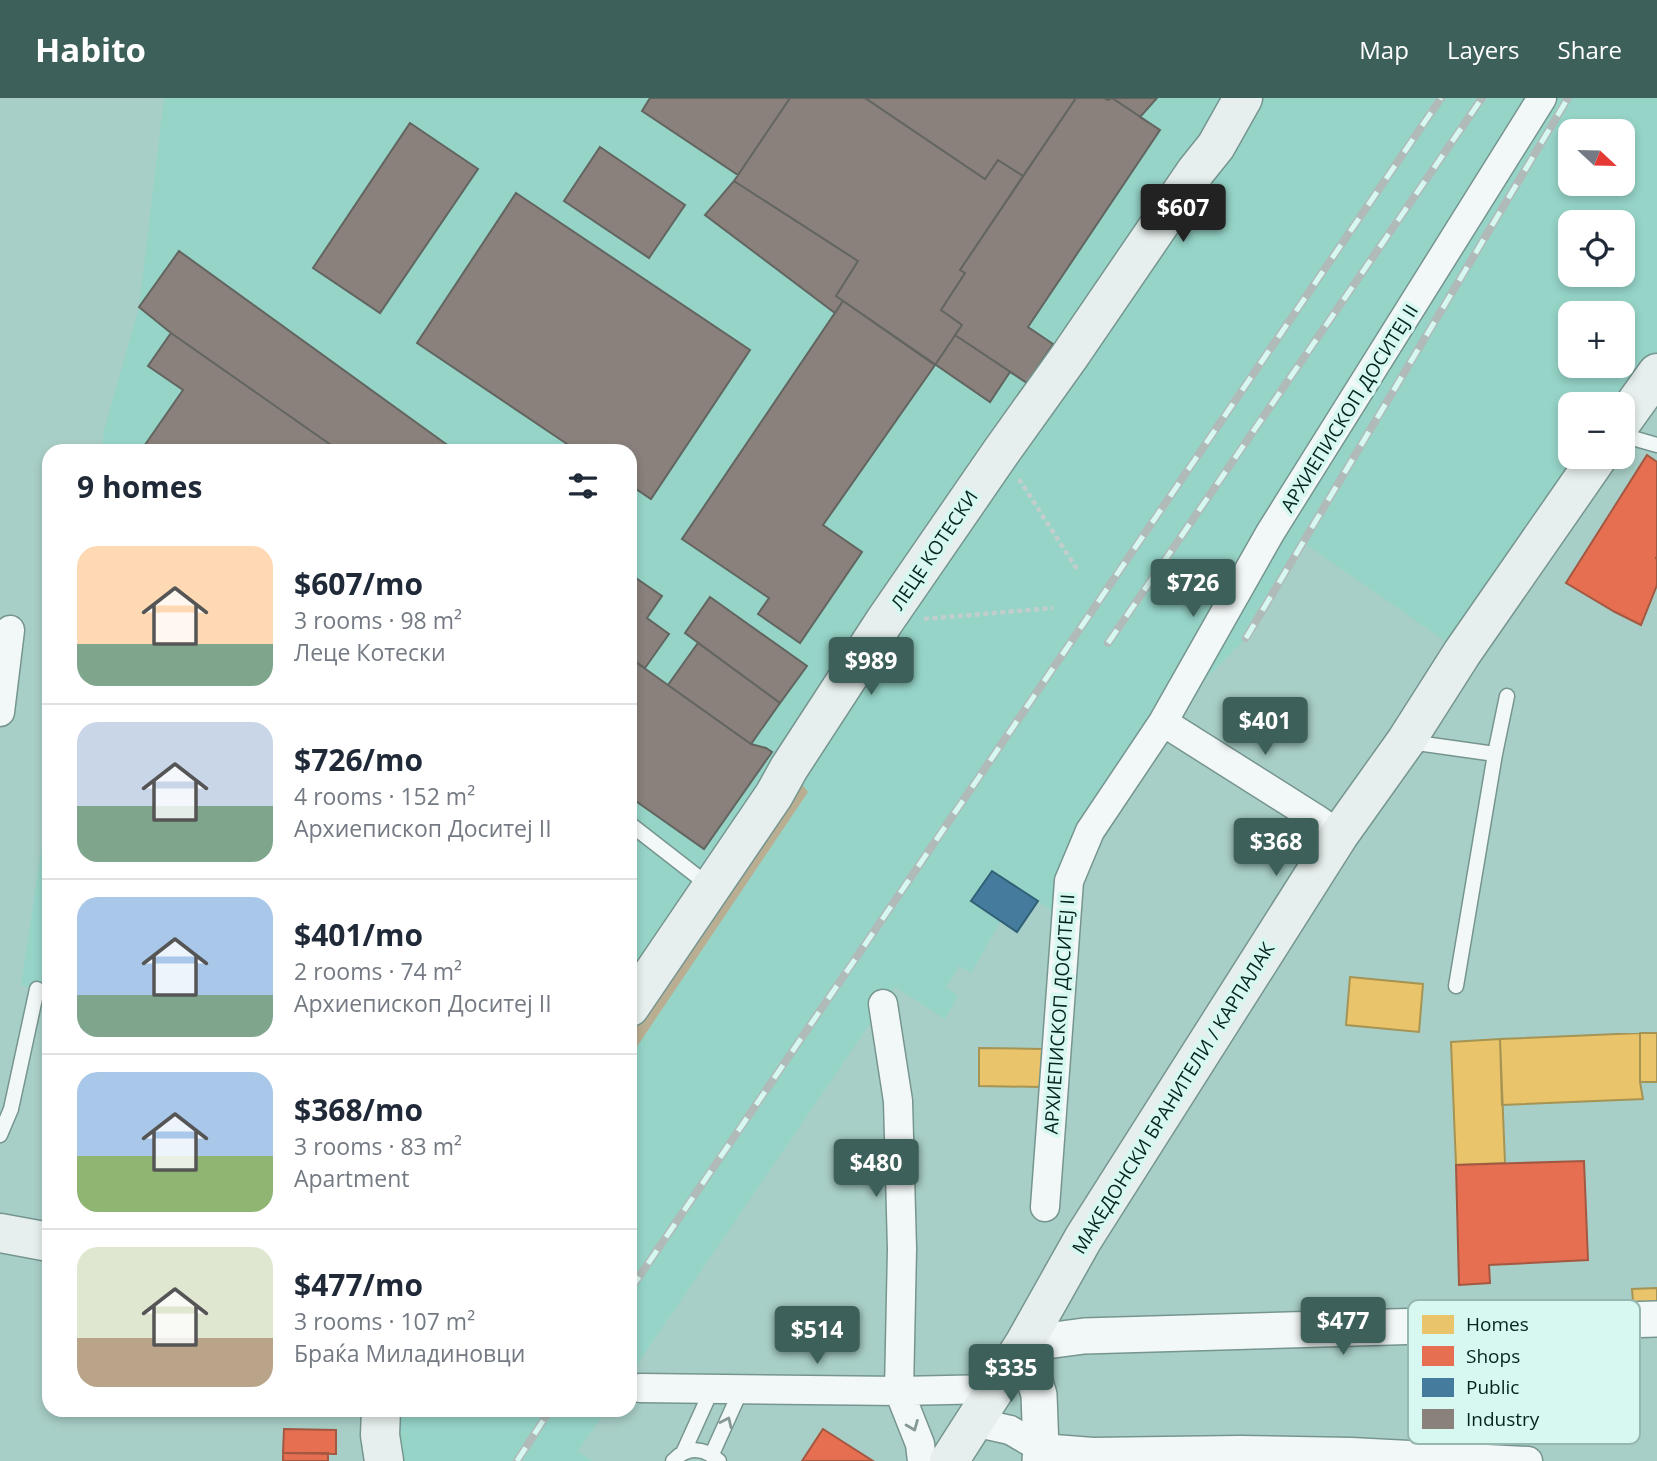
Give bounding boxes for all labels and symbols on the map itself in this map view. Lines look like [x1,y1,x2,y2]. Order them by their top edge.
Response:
north arrow [1558,119,1634,196]
pin: $607 [1142,184,1224,244]
street label: АРХИЕПИСКОП ДОСИТЕЈ II [1274,299,1424,517]
street label: ЛЕЦЕ КОТЕСКИ [884,485,984,615]
pin: $726 [1152,560,1234,619]
pin: $989 [830,638,912,697]
pin: $401 [1224,698,1306,757]
pin: $368 [1235,818,1317,878]
street label: АРХИЕПИСКОП ДОСИТЕЈ II [1038,893,1080,1135]
street label: МАКЕДОНСКИ БРАНИТЕЛИ / КАРПАЛАК [1066,937,1280,1259]
pin: $480 [835,1140,917,1199]
pin: $477 [1302,1298,1384,1357]
legend [1408,1300,1640,1444]
pin: $514 [776,1306,858,1366]
text: Homes [1466,1311,1529,1337]
text: Shops [1466,1343,1520,1369]
pin: $335 [970,1344,1052,1404]
text: Public [1466,1374,1519,1400]
text: Industry [1466,1406,1540,1432]
one-way arrow [718,1417,732,1429]
one-way arrow [905,1418,919,1431]

